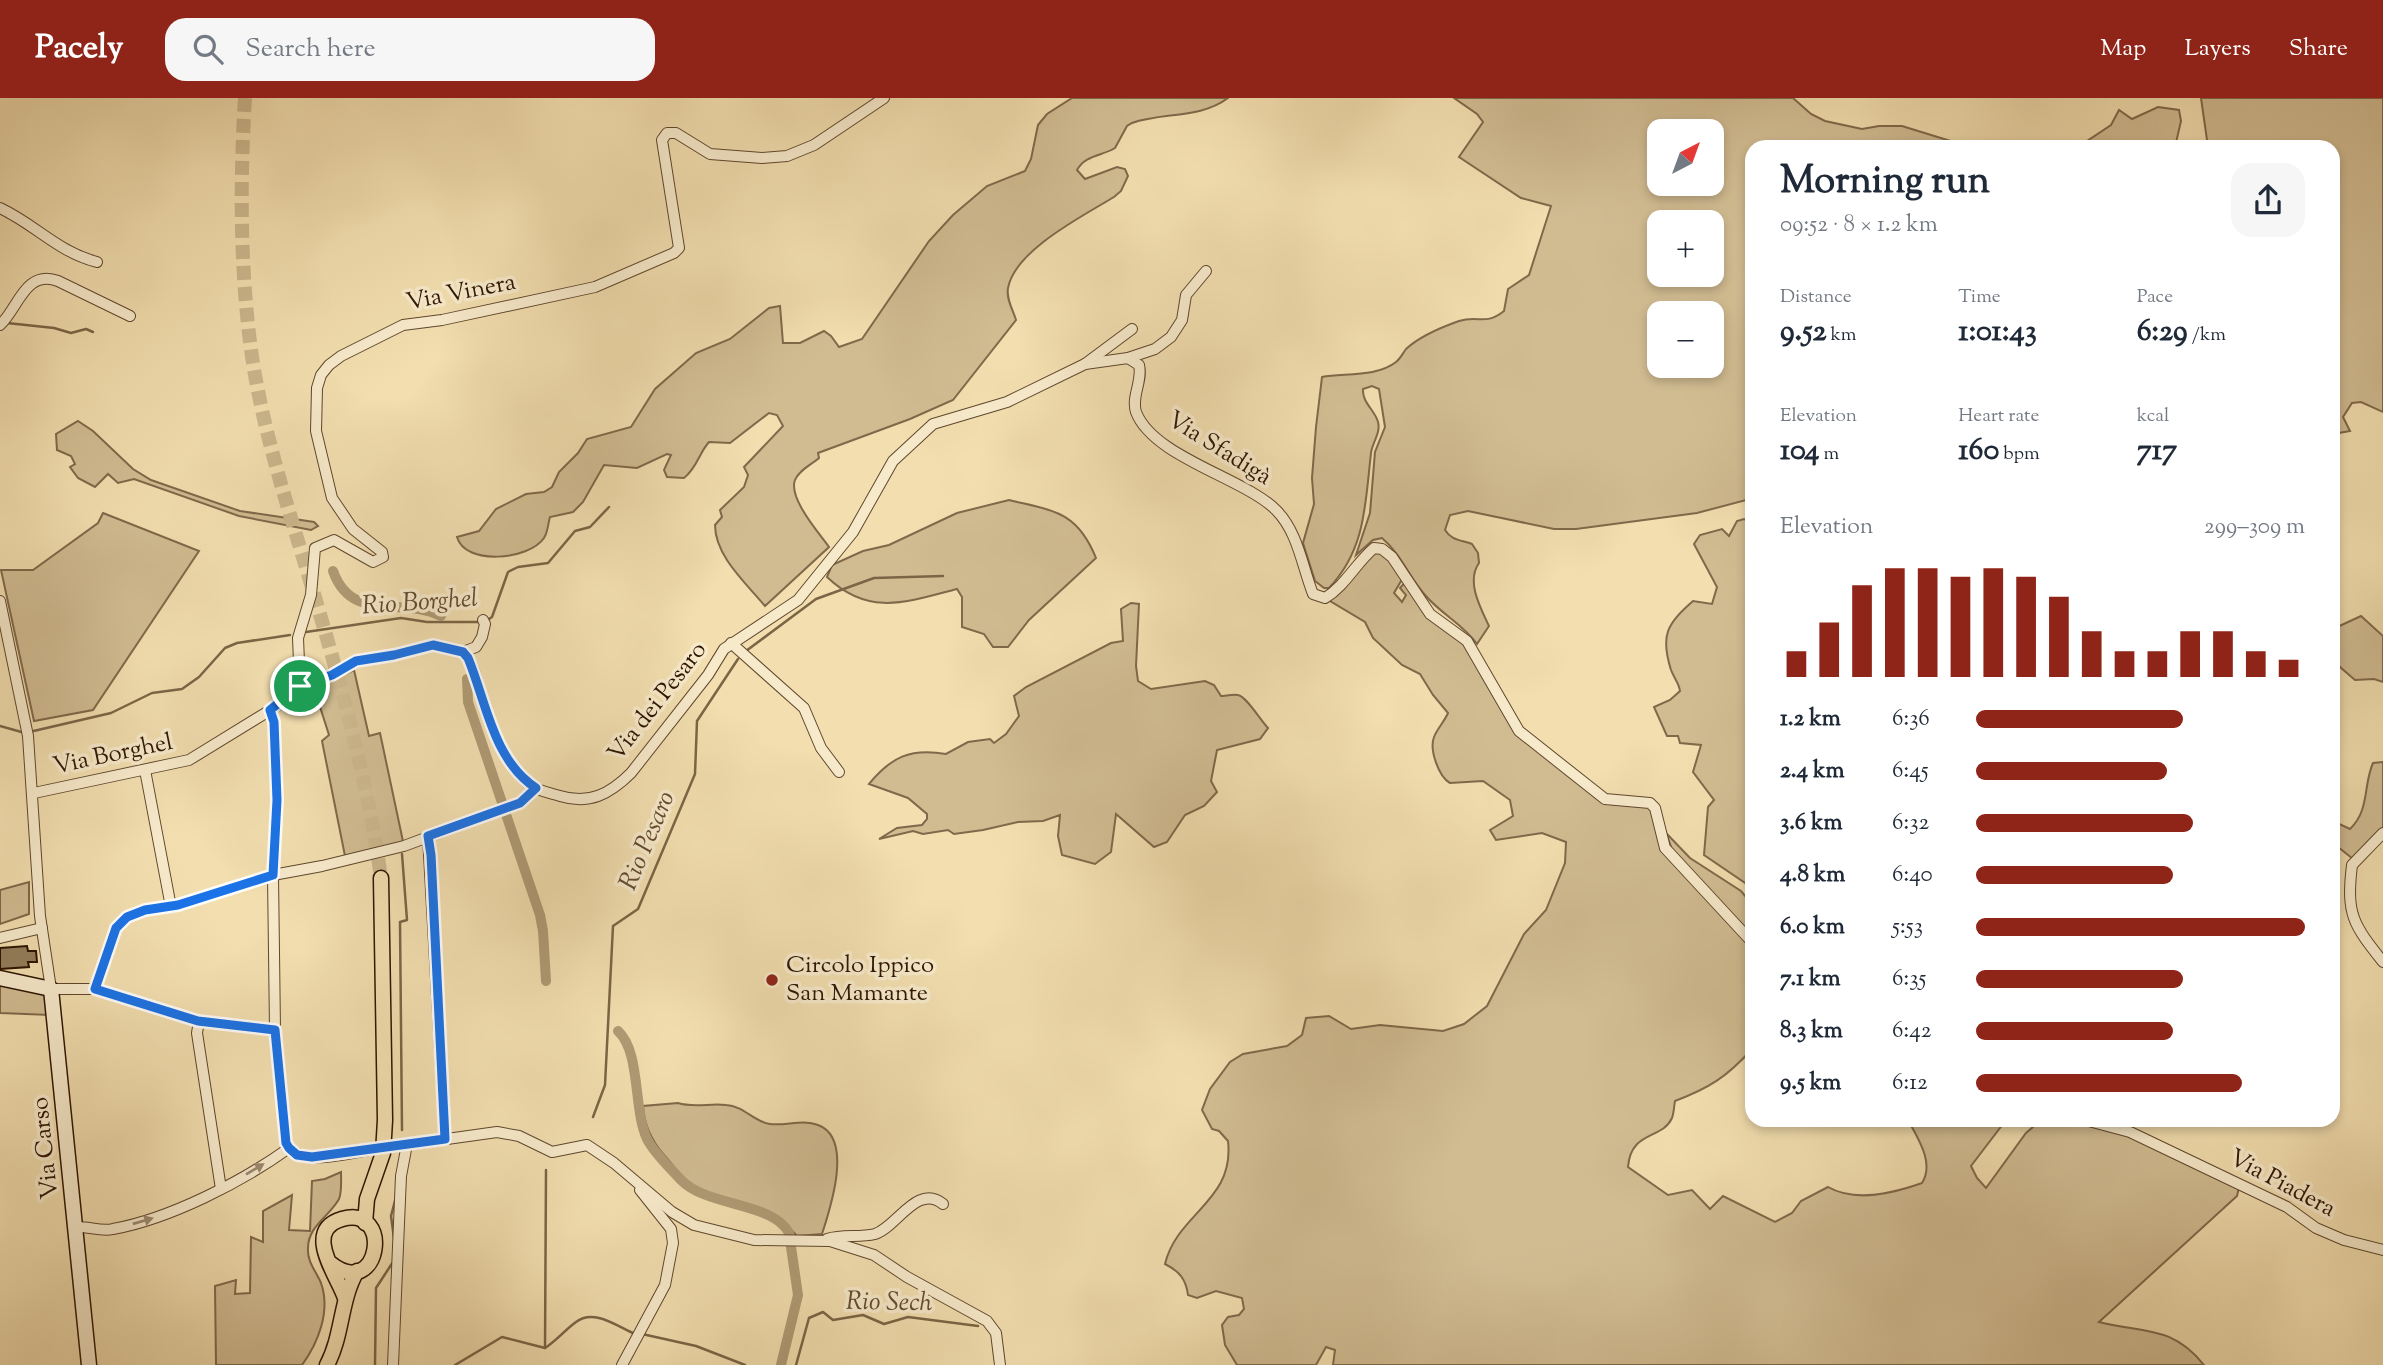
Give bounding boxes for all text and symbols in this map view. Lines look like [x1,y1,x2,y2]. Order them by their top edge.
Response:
search box [165,18,655,81]
text: Pacely [35,25,123,73]
icon: search [189,30,227,68]
text: Search here [245,31,376,68]
text: Map [2100,32,2146,66]
text: Layers [2184,32,2251,66]
text: Share [2289,32,2348,66]
north arrow [1647,119,1724,196]
map controls [1647,119,1724,378]
text: Morning run [1780,156,1990,210]
button: share [2231,163,2305,237]
text: 09:52 · 8 × 1.2 km [1780,209,1938,242]
button: + [1647,210,1724,287]
street label: Via Vinera [403,266,519,320]
text: Distance [1780,284,1852,311]
text: Time [1958,284,2001,311]
text: Pace [2137,284,2173,311]
button: − [1647,301,1724,378]
text: 9.52 [1780,311,1826,354]
text: 1:01:43 [1958,311,2037,354]
text: 6:29 [2137,311,2188,354]
text: km [1826,322,1857,349]
text: /km [2188,322,2226,349]
text: Elevation [1780,403,1857,430]
text: Heart rate [1958,403,2039,430]
text: kcal [2137,403,2169,430]
street label: Via Sfadigà [1160,404,1278,494]
text: 104 [1780,430,1819,473]
text: 160 [1958,430,1999,473]
text: 717 [2137,430,2177,473]
text: m [1819,441,1839,468]
text: bpm [1999,441,2040,468]
text: Elevation [1780,511,1873,544]
text: 299–309 m [2204,511,2305,544]
water label: Rio Borghel [361,580,479,626]
street label: Via dei Pesaro [600,635,716,769]
pin [270,656,330,716]
icon: arrive [281,667,319,705]
text: 1.2 km [1780,703,1841,736]
text: 6:36 [1892,703,1930,736]
street label: Via Borghel [50,726,176,784]
text: 2.4 km [1780,755,1845,788]
text: 6:45 [1892,755,1929,788]
water label: Rio Pesaro [611,786,685,896]
text: 3.6 km [1780,807,1843,840]
text: 6:32 [1892,807,1929,840]
text: 4.8 km [1780,859,1845,892]
text: 6:40 [1892,859,1933,892]
text: 6.0 km [1780,911,1845,944]
text: 5:53 [1892,911,1923,944]
place label: Circolo Ippico San Mamante [786,949,934,1011]
text: 7.1 km [1780,963,1841,996]
text: 6:35 [1892,963,1926,996]
marker: Circolo Ippico San Mamante [764,972,780,988]
text: 8.3 km [1780,1015,1843,1048]
text: 6:42 [1892,1015,1932,1048]
text: 9.5 km [1780,1067,1841,1100]
text: 6:12 [1892,1067,1928,1100]
street label: Via Carso [24,1095,68,1201]
street label: Via Piadera [2223,1142,2341,1226]
one-way arrow [246,1163,265,1176]
one-way arrow [133,1216,154,1226]
water label: Rio Sech [846,1284,933,1322]

